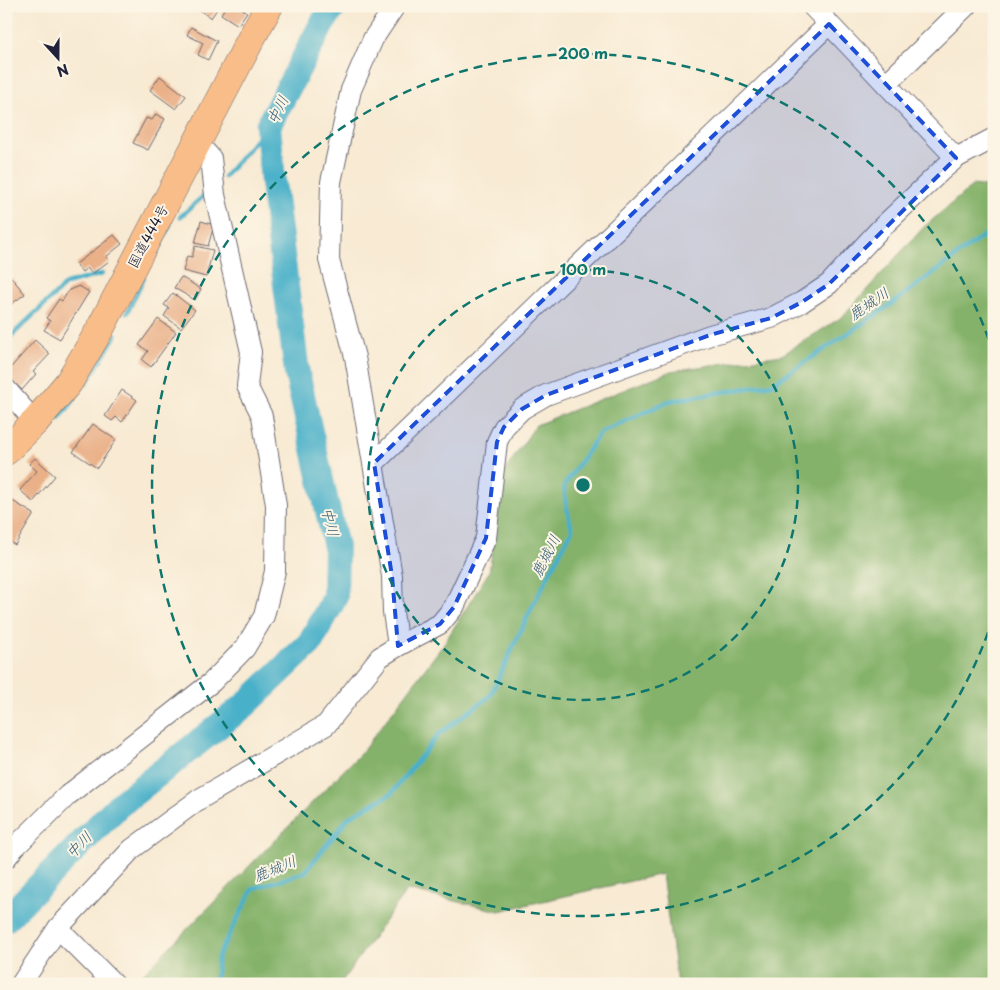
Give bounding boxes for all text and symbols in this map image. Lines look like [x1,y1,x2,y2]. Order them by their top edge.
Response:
north arrow [32,32,82,82]
text: 200 m [558,41,608,64]
text: N [54,59,72,82]
water label: 中川 [260,91,294,128]
street label: 国道444号 [122,200,173,272]
text: 100 m [560,257,606,280]
water label: 鹿城川 [843,281,893,325]
centre of rings [574,476,592,494]
water label: 中川 [317,504,346,539]
water label: 鹿城川 [524,530,565,581]
water label: 中川 [59,825,97,863]
water label: 鹿城川 [249,849,300,887]

